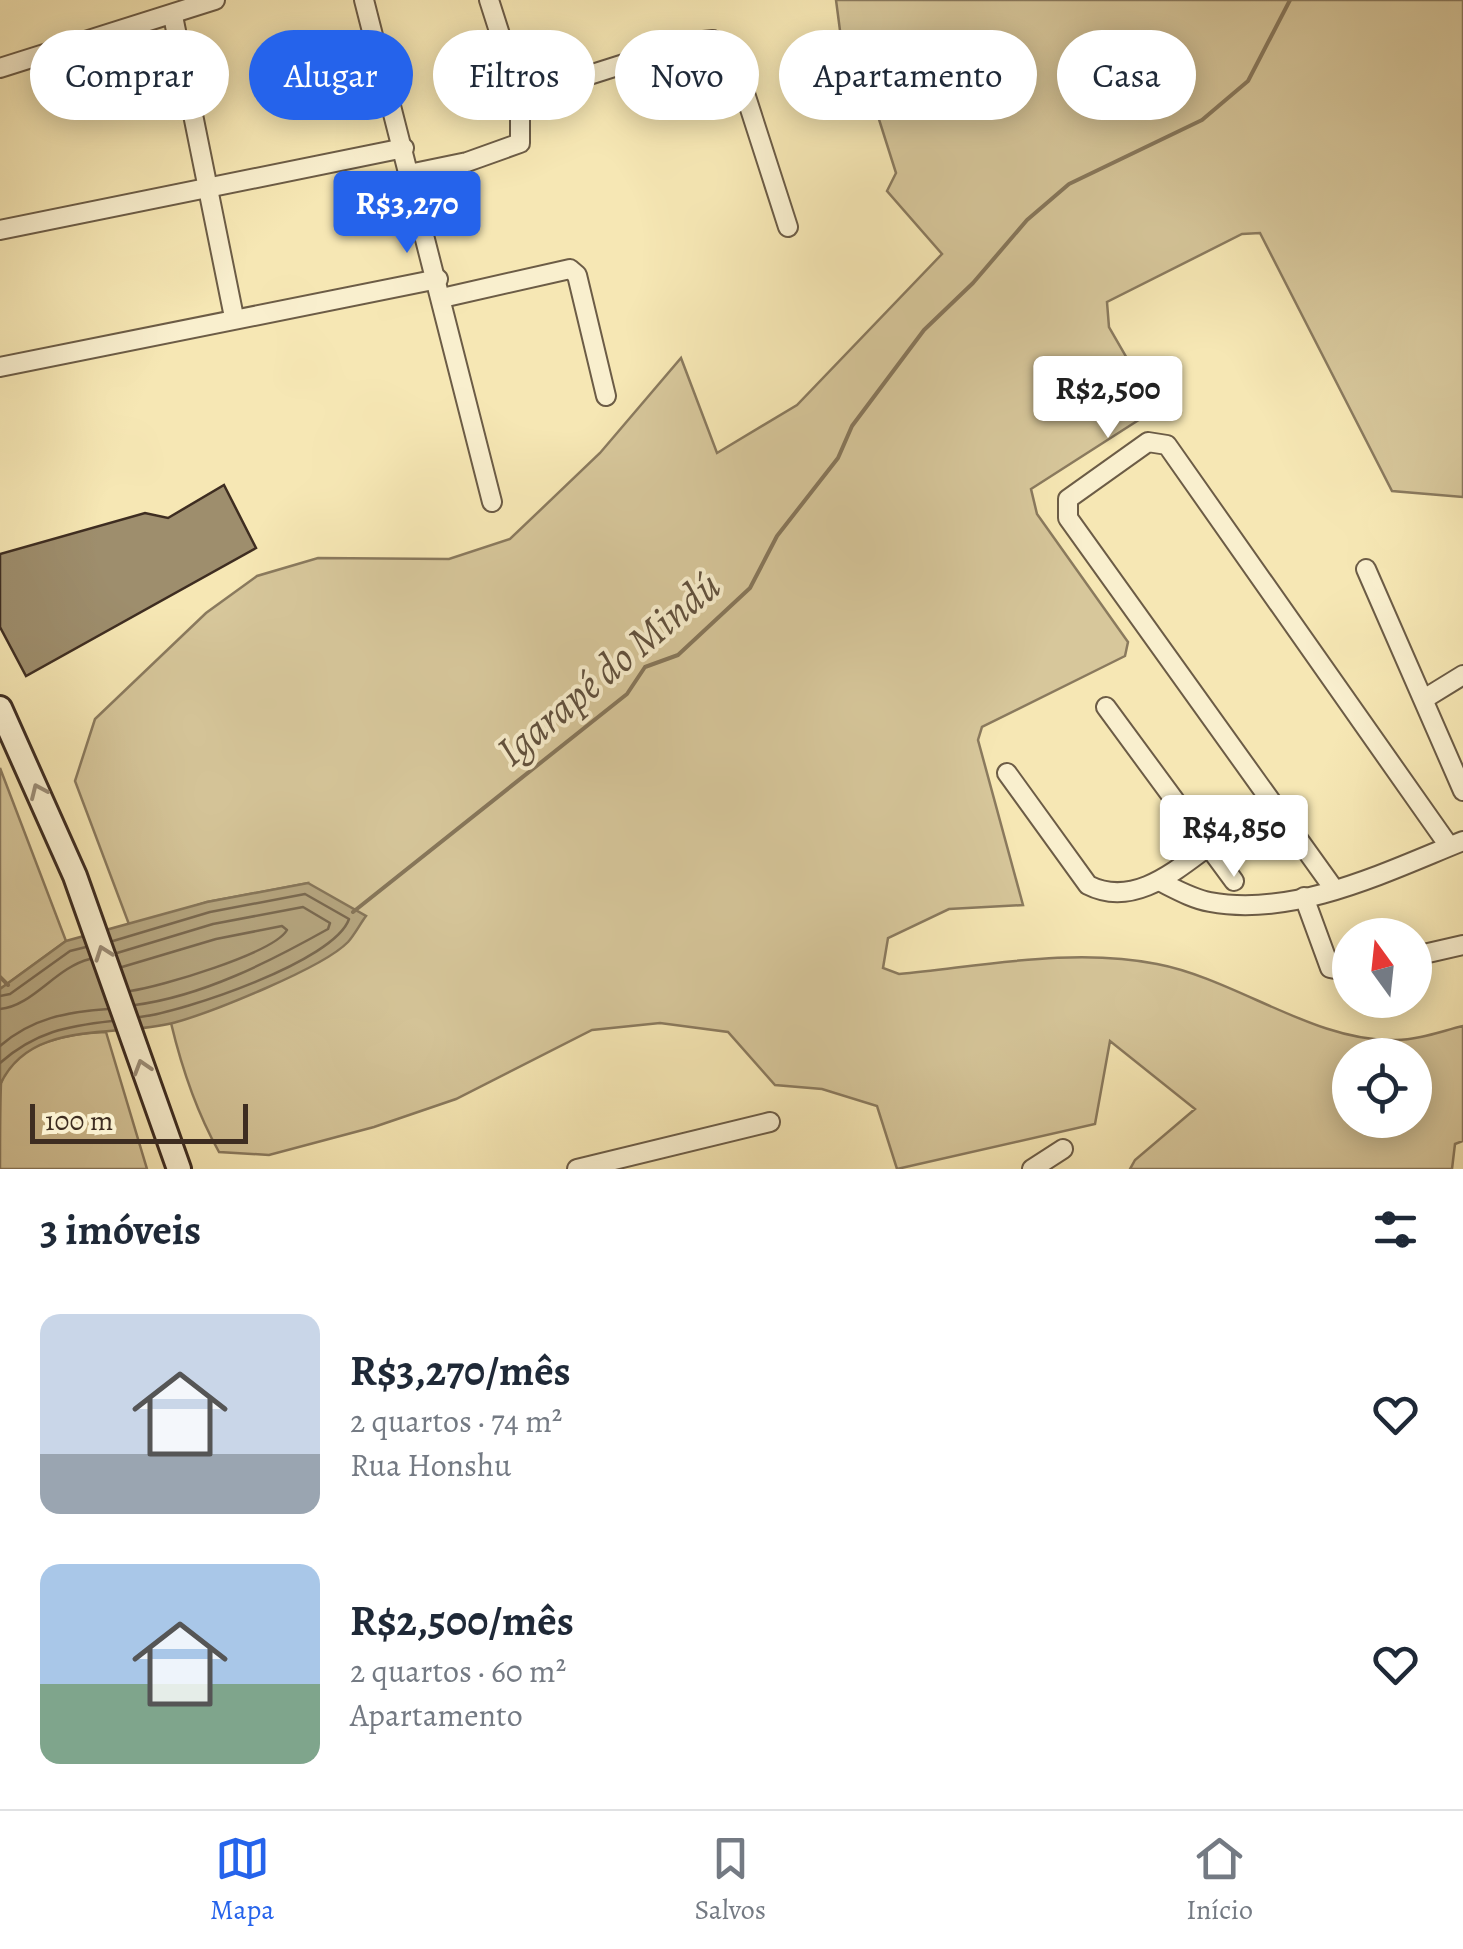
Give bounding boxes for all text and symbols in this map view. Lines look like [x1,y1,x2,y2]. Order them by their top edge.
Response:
chip: Comprar [30,30,229,120]
chip: Alugar [249,30,413,120]
chip: Filtros [433,30,595,120]
chip: Novo [615,30,759,120]
chip: Apartamento [779,30,1037,120]
chip: Casa [1057,30,1196,120]
pin: R$3,270 [315,171,499,256]
text: R$3,270 [355,181,459,225]
pin: R$2,500 [1016,356,1200,441]
text: R$2,500 [1055,366,1161,410]
water label: Igarapé do Mindú [484,557,732,779]
one-way arrow [30,784,50,802]
pin: R$4,850 [1142,795,1326,880]
text: R$4,850 [1182,805,1286,849]
north arrow [1332,918,1432,1018]
map controls [1332,918,1432,1138]
one-way arrow [94,945,115,962]
button: locate [1332,1038,1432,1138]
one-way arrow [133,1059,154,1076]
scale bar [30,1099,248,1144]
text: 100 m [45,1102,113,1140]
text: 3 imóveis [40,1201,201,1258]
icon: filters [1368,1202,1423,1257]
text: R$3,270/mês [350,1342,571,1399]
icon: home [120,1354,240,1474]
icon: heart [1368,1387,1423,1442]
text: 2 quartos · 74 m² [350,1399,562,1443]
text: Rua Honshu [350,1443,511,1487]
text: R$2,500/mês [350,1592,574,1649]
icon: home [120,1604,240,1724]
icon: heart [1368,1637,1423,1692]
text: 2 quartos · 60 m² [350,1649,566,1693]
text: Apartamento [350,1693,523,1737]
tab: Mapa [210,1831,274,1929]
tab: Salvos [695,1831,766,1929]
tab: Início [1186,1831,1253,1929]

